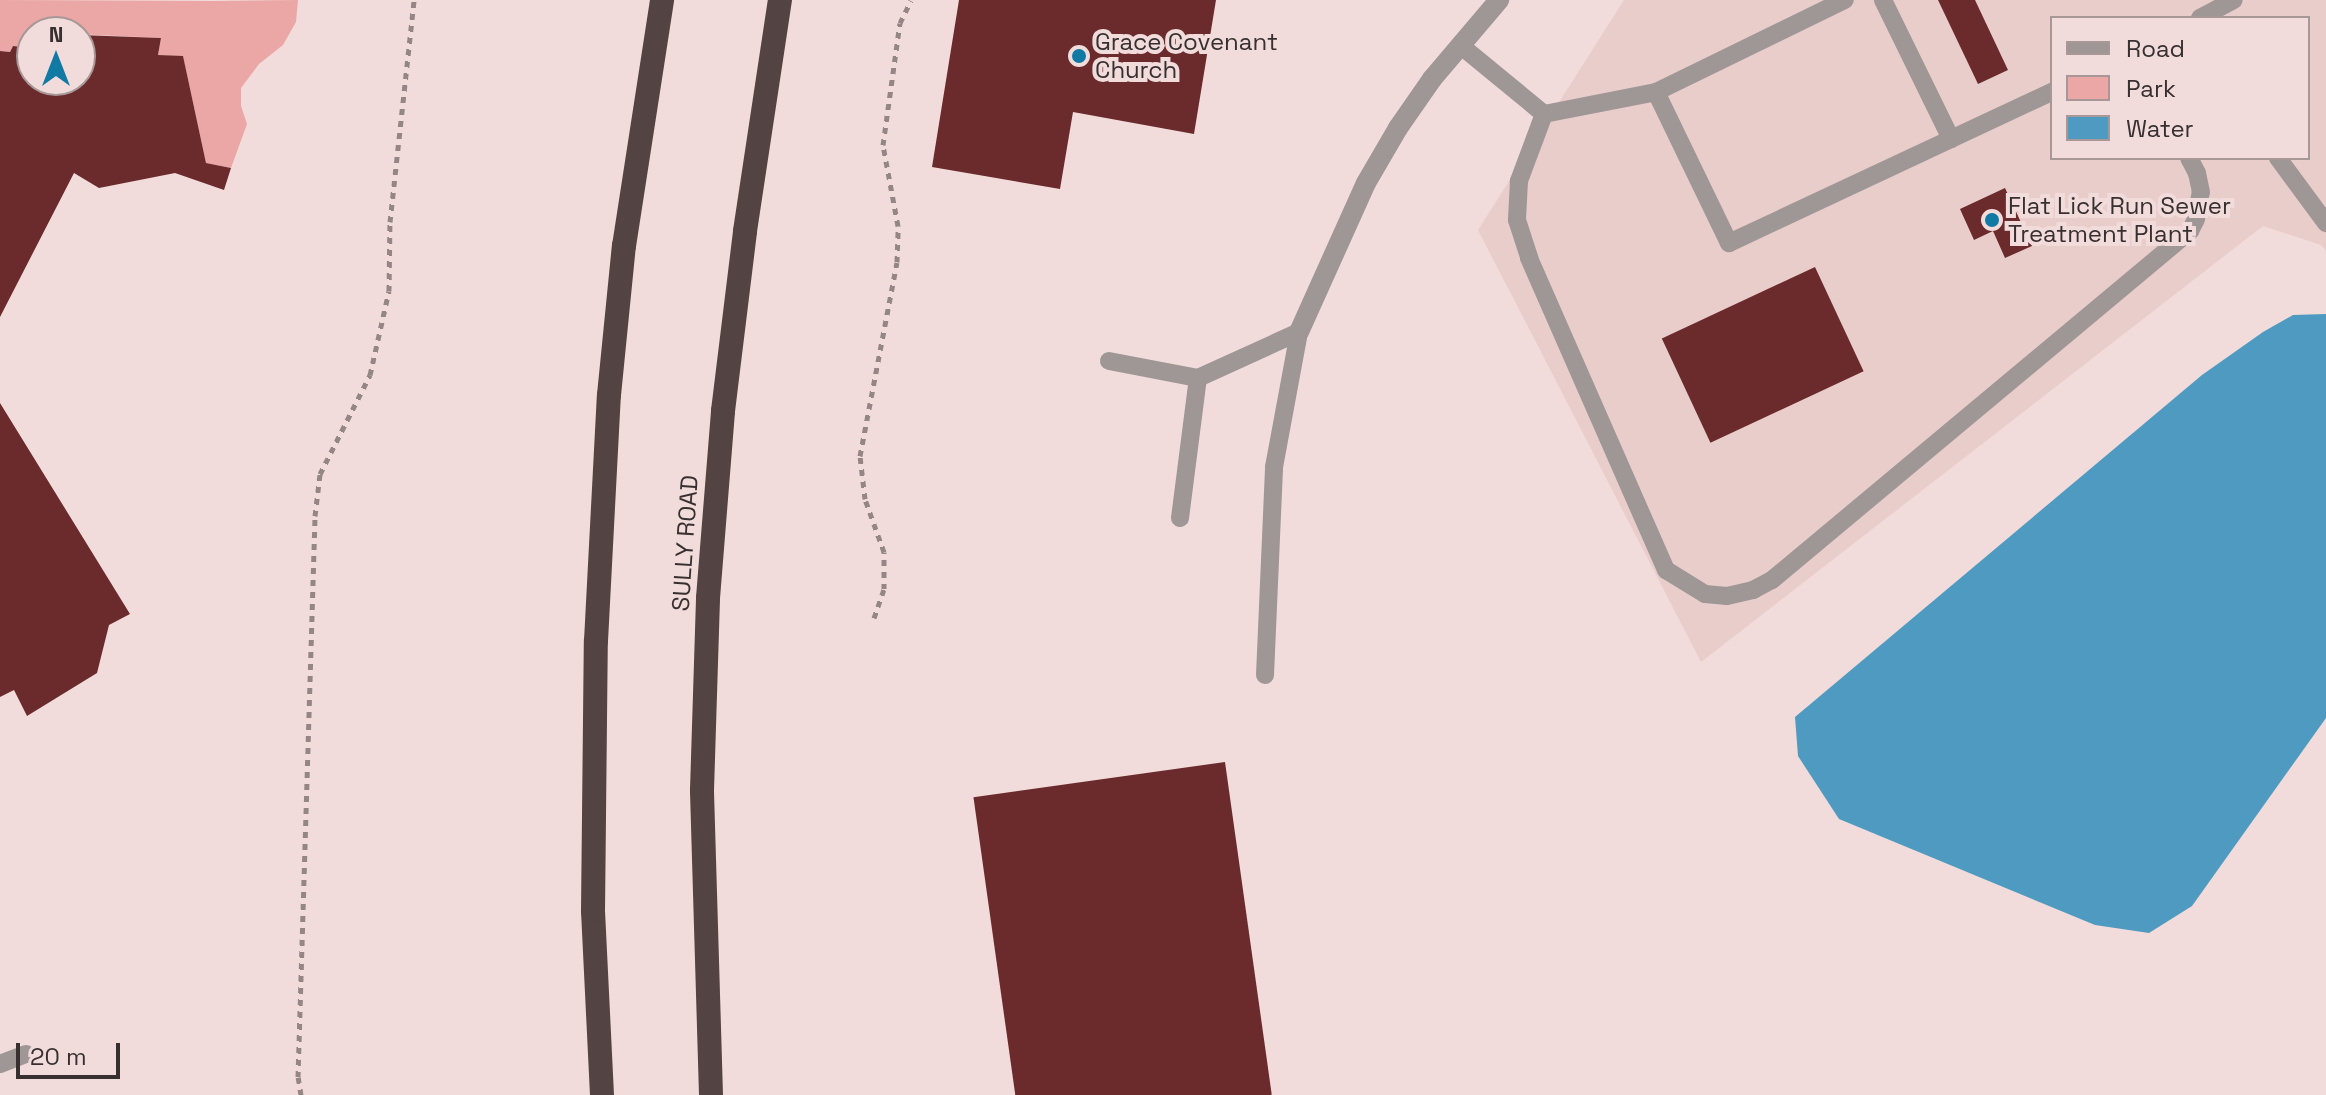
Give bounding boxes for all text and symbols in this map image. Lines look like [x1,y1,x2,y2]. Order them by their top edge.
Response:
north arrow [16,16,96,96]
legend [2050,16,2310,160]
text: N [49,20,63,48]
place label: Grace Covenant Church [1095,28,1278,84]
text: Road [2126,33,2185,64]
marker: Grace Covenant Church [1070,47,1088,65]
text: Park [2126,73,2176,104]
text: Water [2126,113,2194,144]
place label: Flat Lick Run Sewer Treatment Plant [2008,192,2231,248]
marker: Flat Lick Run Sewer Treatment Plant [1983,211,2001,229]
street label: SULLY ROAD [666,474,704,612]
scale bar [20,1027,124,1077]
text: 20 m [30,1041,87,1072]

